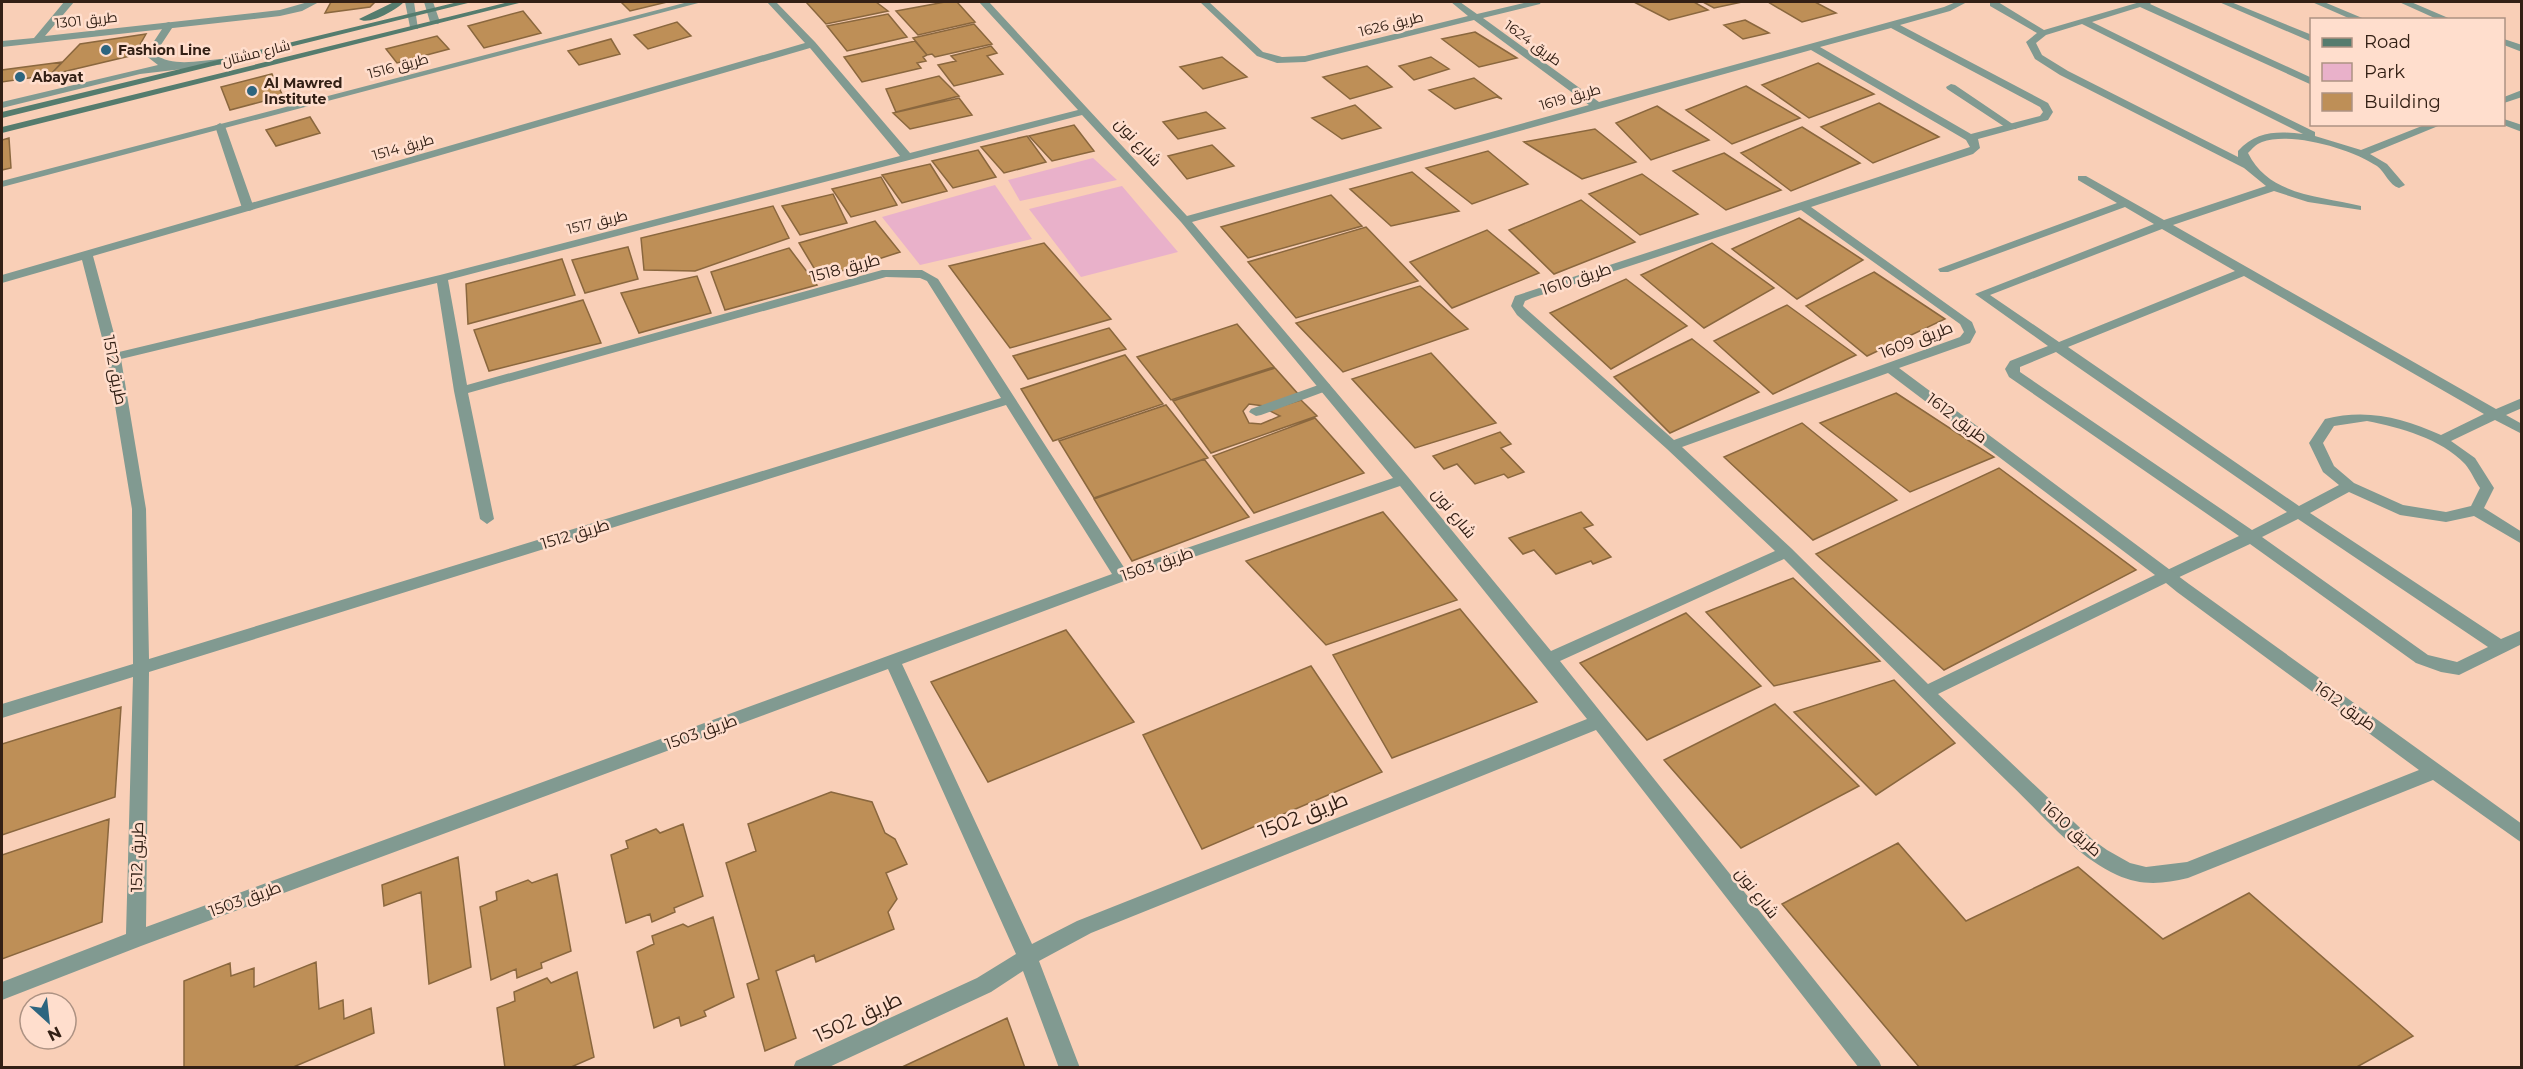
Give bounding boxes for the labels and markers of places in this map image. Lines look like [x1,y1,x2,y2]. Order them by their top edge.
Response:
place label: Fashion Line [118,41,211,59]
marker: Fashion Line [99,43,113,57]
place label: Abayat [31,68,84,86]
marker: Abayat [13,70,27,84]
place label: Al Mawred Institute [263,74,342,108]
marker: Al Mawred Institute [245,84,259,98]

